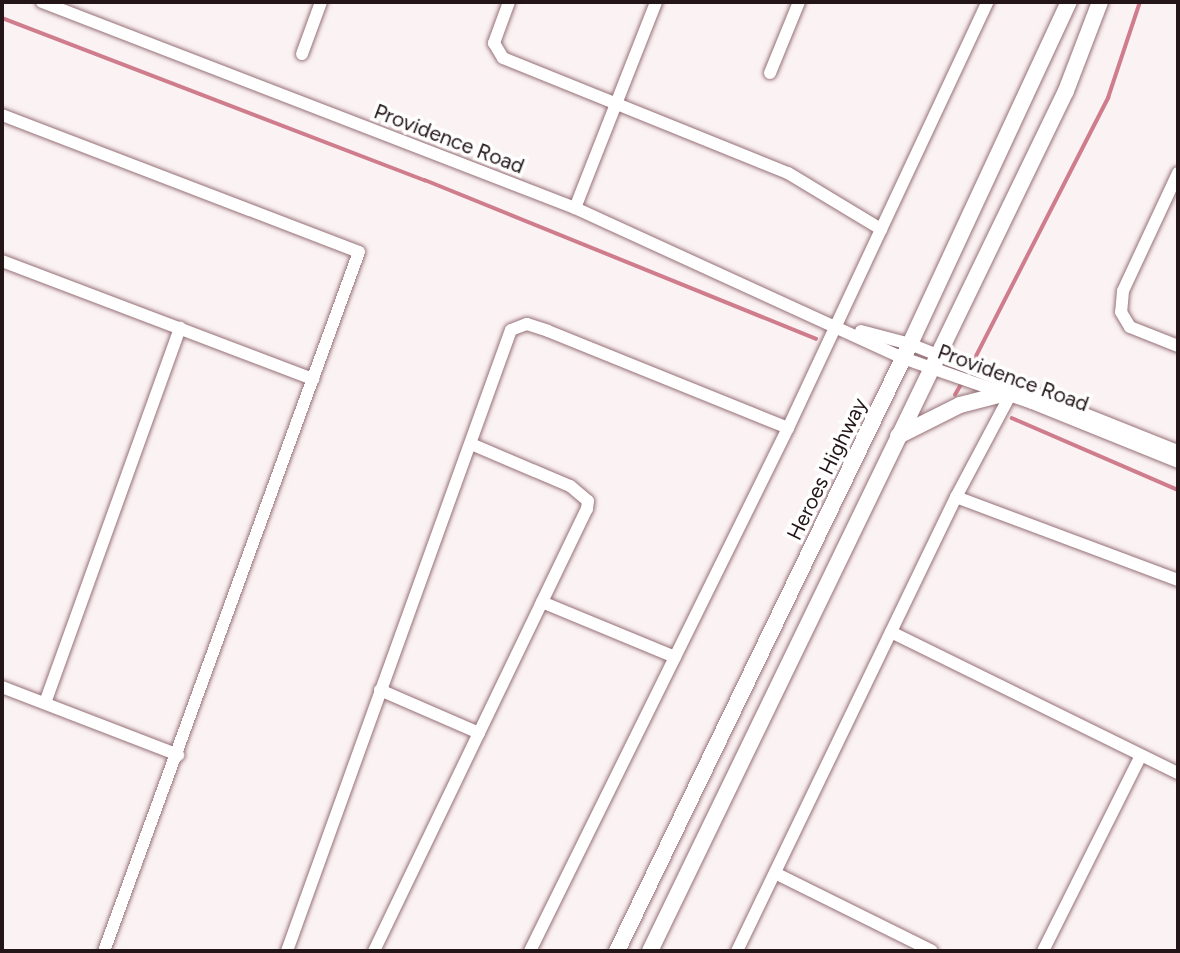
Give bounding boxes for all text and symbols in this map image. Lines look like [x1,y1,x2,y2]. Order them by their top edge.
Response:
street label: Providence Road [370,99,528,179]
street label: Providence Road [934,339,1092,417]
street label: Heroes Highway [782,394,872,544]

